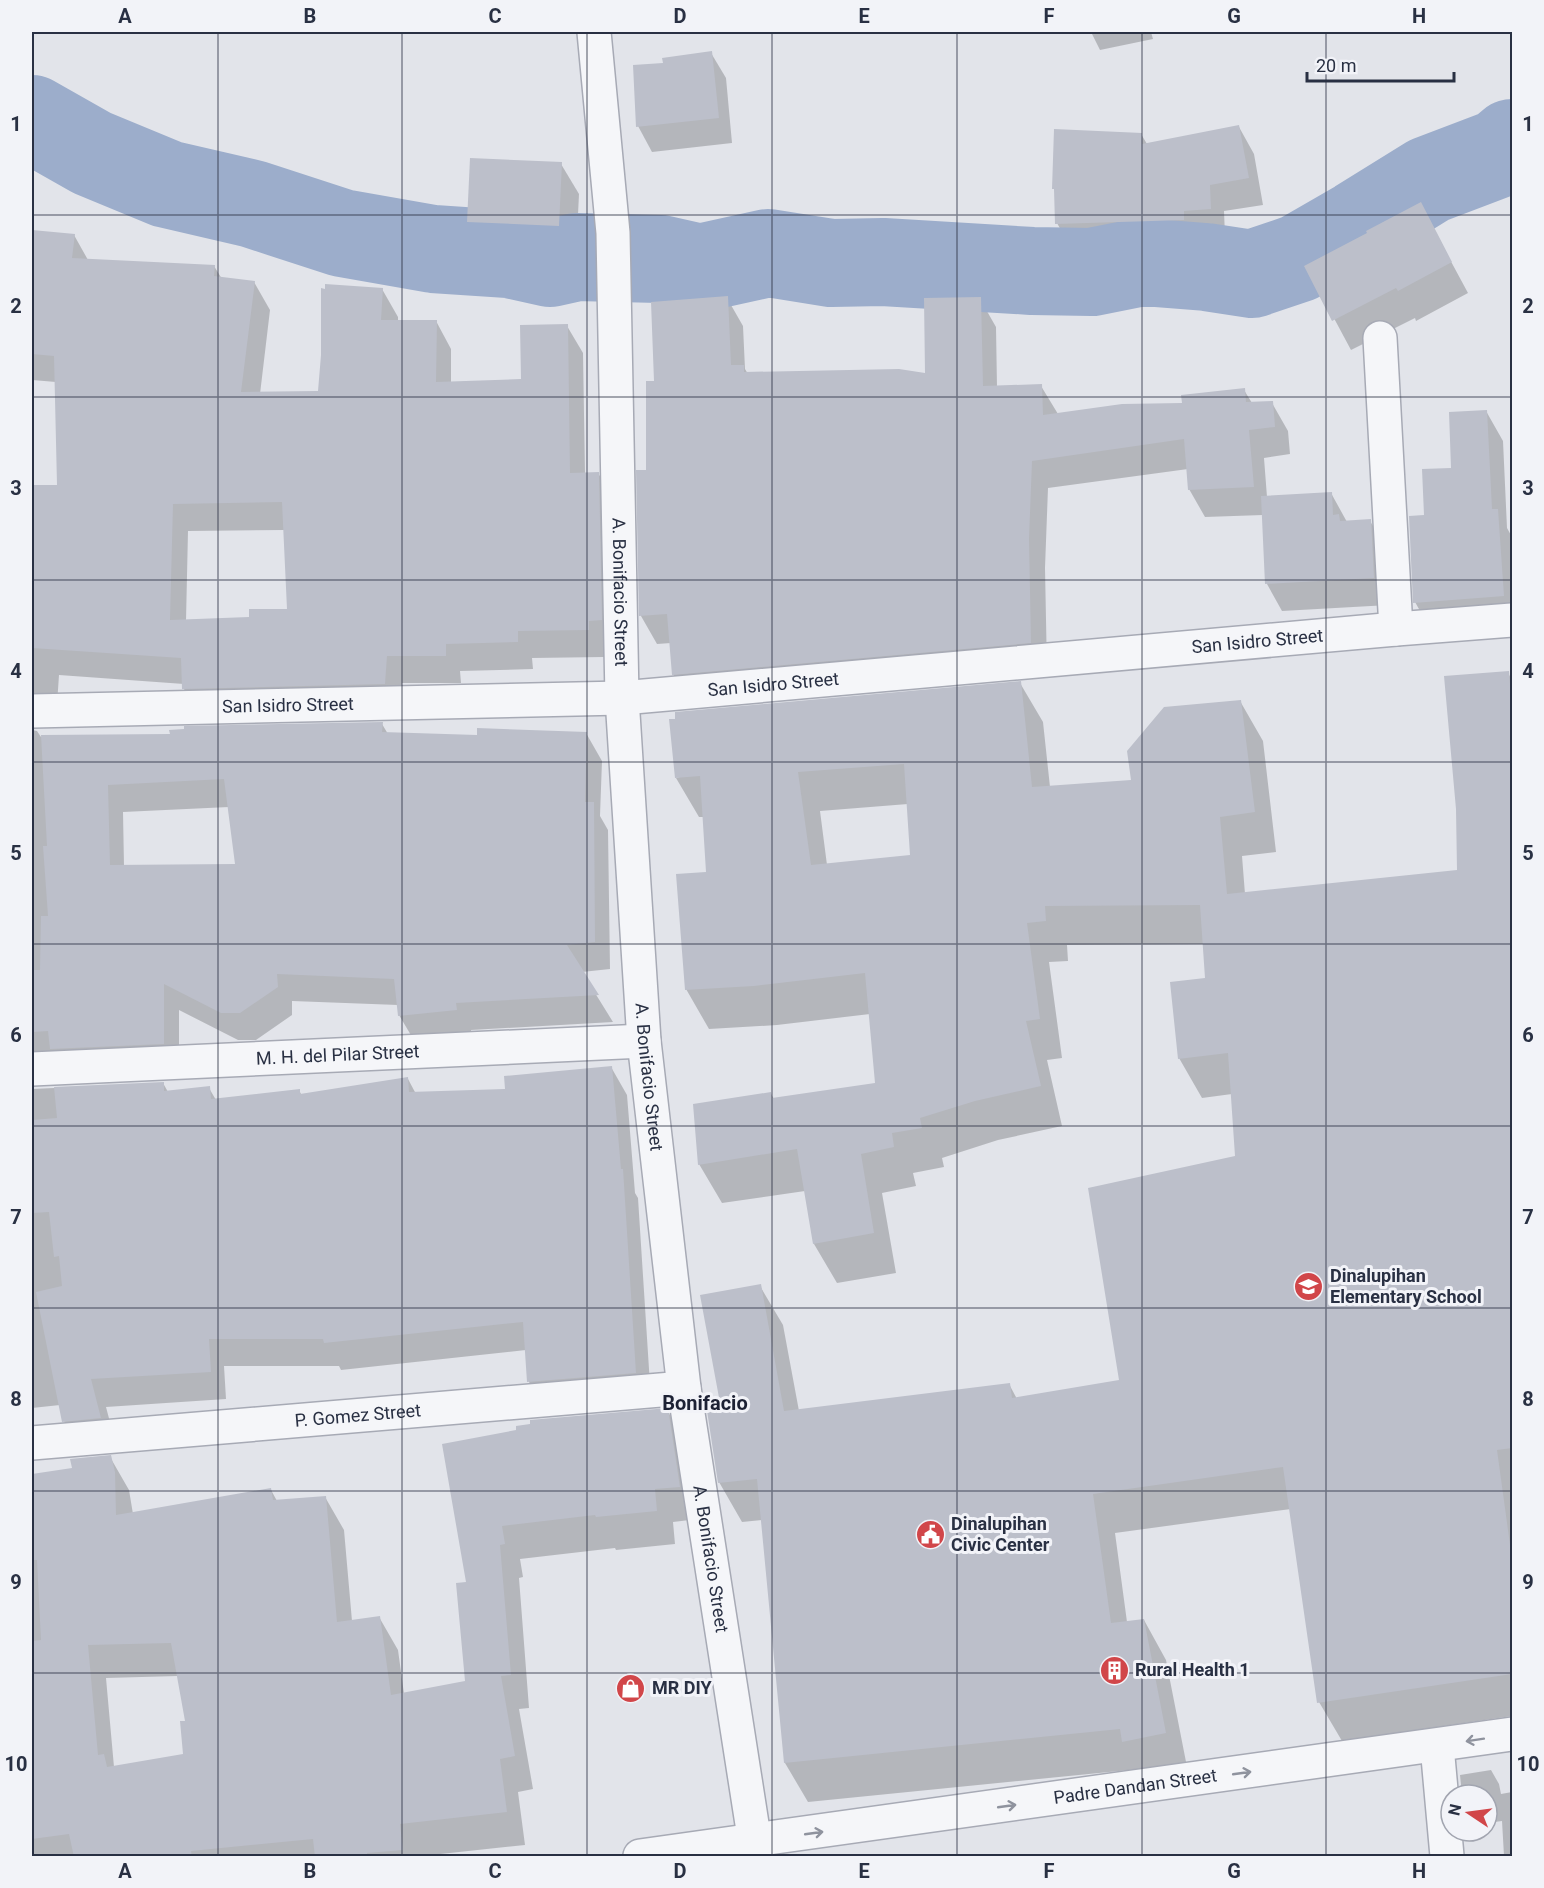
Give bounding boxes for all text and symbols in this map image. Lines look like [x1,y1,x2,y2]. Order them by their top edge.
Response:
text: A [118,4,132,28]
text: B [304,4,316,28]
text: C [488,4,502,28]
text: D [674,4,687,28]
text: E [858,4,870,28]
text: F [1044,4,1055,28]
text: G [1227,4,1241,28]
text: H [1412,4,1426,28]
scale bar [1307,45,1454,83]
text: 20 m [1316,55,1356,76]
text: 1 [10,112,22,136]
text: 1 [1522,112,1534,136]
text: 2 [10,294,22,318]
text: 2 [1522,294,1534,318]
text: 3 [10,476,22,500]
text: 3 [1522,476,1534,500]
street label: A. Bonifacio Street [609,517,632,667]
street label: San Isidro Street [1191,625,1324,657]
text: 4 [10,659,22,683]
text: 4 [1522,659,1534,683]
street label: San Isidro Street [707,668,840,700]
street label: San Isidro Street [222,693,354,717]
text: 5 [10,841,22,865]
text: 5 [1522,841,1534,865]
street label: A. Bonifacio Street [632,1002,668,1152]
text: 6 [10,1023,22,1047]
text: 6 [1522,1023,1534,1047]
street label: M. H. del Pilar Street [255,1040,420,1069]
text: 7 [10,1205,22,1229]
text: 7 [1522,1205,1534,1229]
place label: Dinalupihan Elementary School [1330,1265,1482,1307]
school or university icon: Dinalupihan Elementary School [1293,1270,1325,1302]
text: 8 [10,1387,22,1411]
text: 8 [1522,1387,1534,1411]
district label: Bonifacio [662,1391,748,1415]
street label: P. Gomez Street [294,1399,422,1431]
street label: A. Bonifacio Street [689,1484,733,1634]
place label: Dinalupihan Civic Center [951,1513,1050,1555]
public building icon: Dinalupihan Civic Center [914,1518,946,1550]
text: 9 [10,1570,22,1594]
text: 9 [1522,1570,1534,1594]
building icon: Rural Health 1 [1098,1654,1130,1686]
place label: Rural Health 1 [1135,1659,1250,1680]
shop icon: MR DIY [615,1672,647,1704]
place label: MR DIY [652,1677,712,1698]
one-way arrow [1466,1734,1485,1745]
text: 10 [5,1752,27,1776]
text: 10 [1517,1752,1539,1776]
street label: Padre Dandan Street [1052,1764,1218,1808]
one-way arrow [1231,1768,1251,1779]
north arrow [1439,1783,1499,1843]
one-way arrow [996,1800,1016,1811]
text: N [1444,1802,1465,1817]
one-way arrow [803,1827,823,1838]
text: A [118,1859,132,1883]
text: B [304,1859,316,1883]
text: C [488,1859,502,1883]
text: D [674,1859,687,1883]
text: E [858,1859,870,1883]
text: F [1044,1859,1055,1883]
text: G [1227,1859,1241,1883]
text: H [1412,1859,1426,1883]

